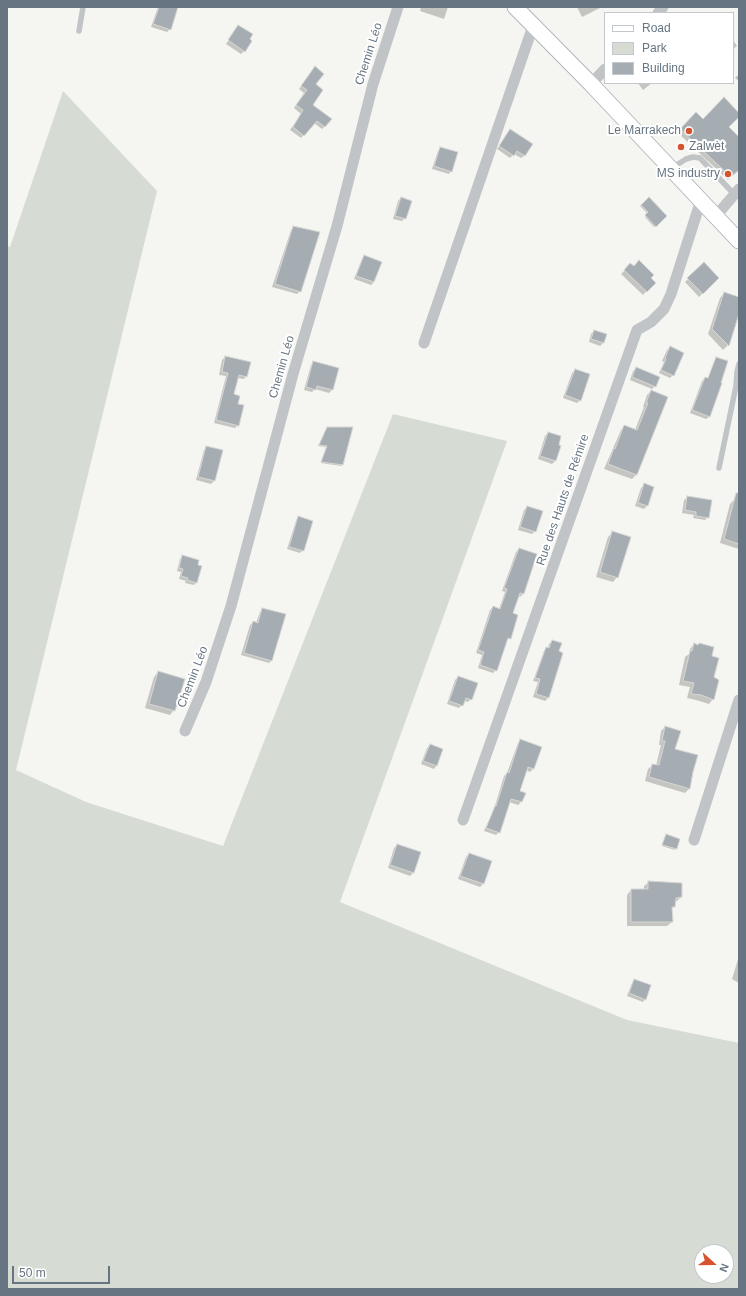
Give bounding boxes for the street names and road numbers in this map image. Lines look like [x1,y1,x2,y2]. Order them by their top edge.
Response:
street label: Chemin Léo [352,21,386,87]
street label: Chemin Léo [266,334,298,400]
street label: Rue des Hauts de Rémire [534,432,592,568]
street label: Chemin Léo [175,644,211,710]

